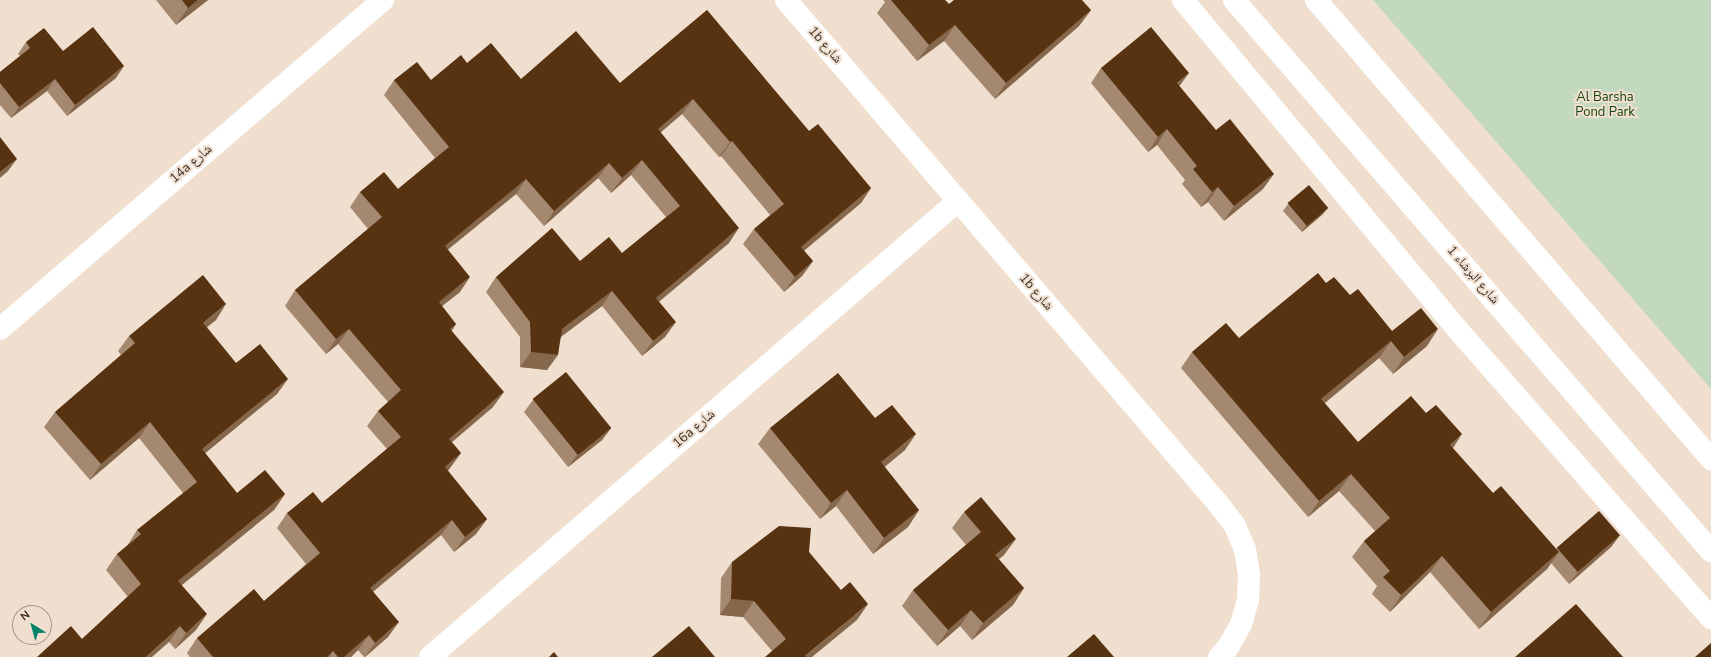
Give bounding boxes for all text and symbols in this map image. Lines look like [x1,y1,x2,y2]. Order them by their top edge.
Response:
street label: 1b شارع [805,23,845,67]
park label: Al Barsha Pond Park [1575,90,1635,121]
street label: 14a شارع [167,142,215,186]
street label: شارع البرشاء 1 [1444,243,1502,307]
street label: 1b شارع [1016,270,1056,314]
street label: 16a شارع [670,407,718,451]
north arrow [12,605,52,645]
text: N [17,607,33,624]

